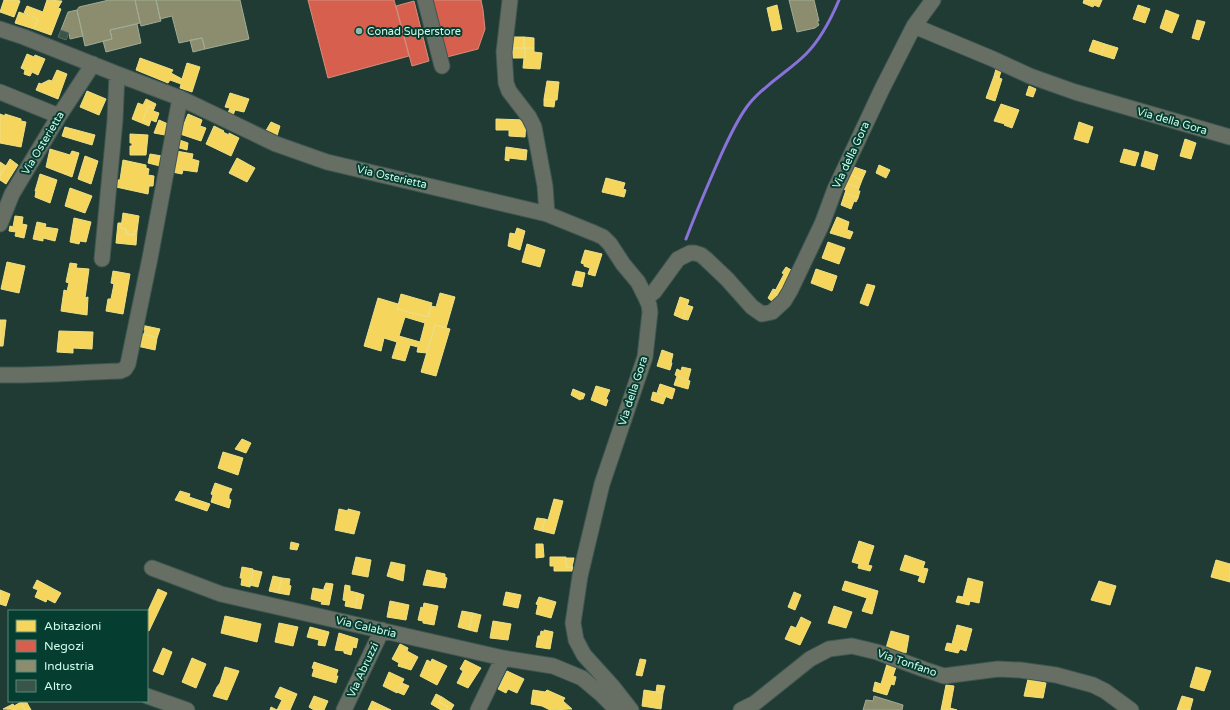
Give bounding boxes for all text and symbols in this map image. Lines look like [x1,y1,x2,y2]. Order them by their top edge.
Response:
place label: Conad Superstore [367,25,461,38]
marker: Conad Superstore [354,26,364,36]
street label: Via della Gora [1135,105,1209,137]
street label: Via Osterietta [19,109,67,177]
street label: Via della Gora [830,119,872,191]
street label: Via Osterietta [356,163,428,191]
street label: Via della Gora [616,355,650,427]
legend [8,610,148,702]
street label: Via Calabria [334,614,398,640]
text: Abitazioni [44,619,101,633]
text: Negozi [44,639,84,653]
street label: Via Abruzzi [345,641,381,699]
street label: Via Tonfano [876,647,939,679]
text: Industria [44,659,94,673]
text: Altro [44,679,72,693]

